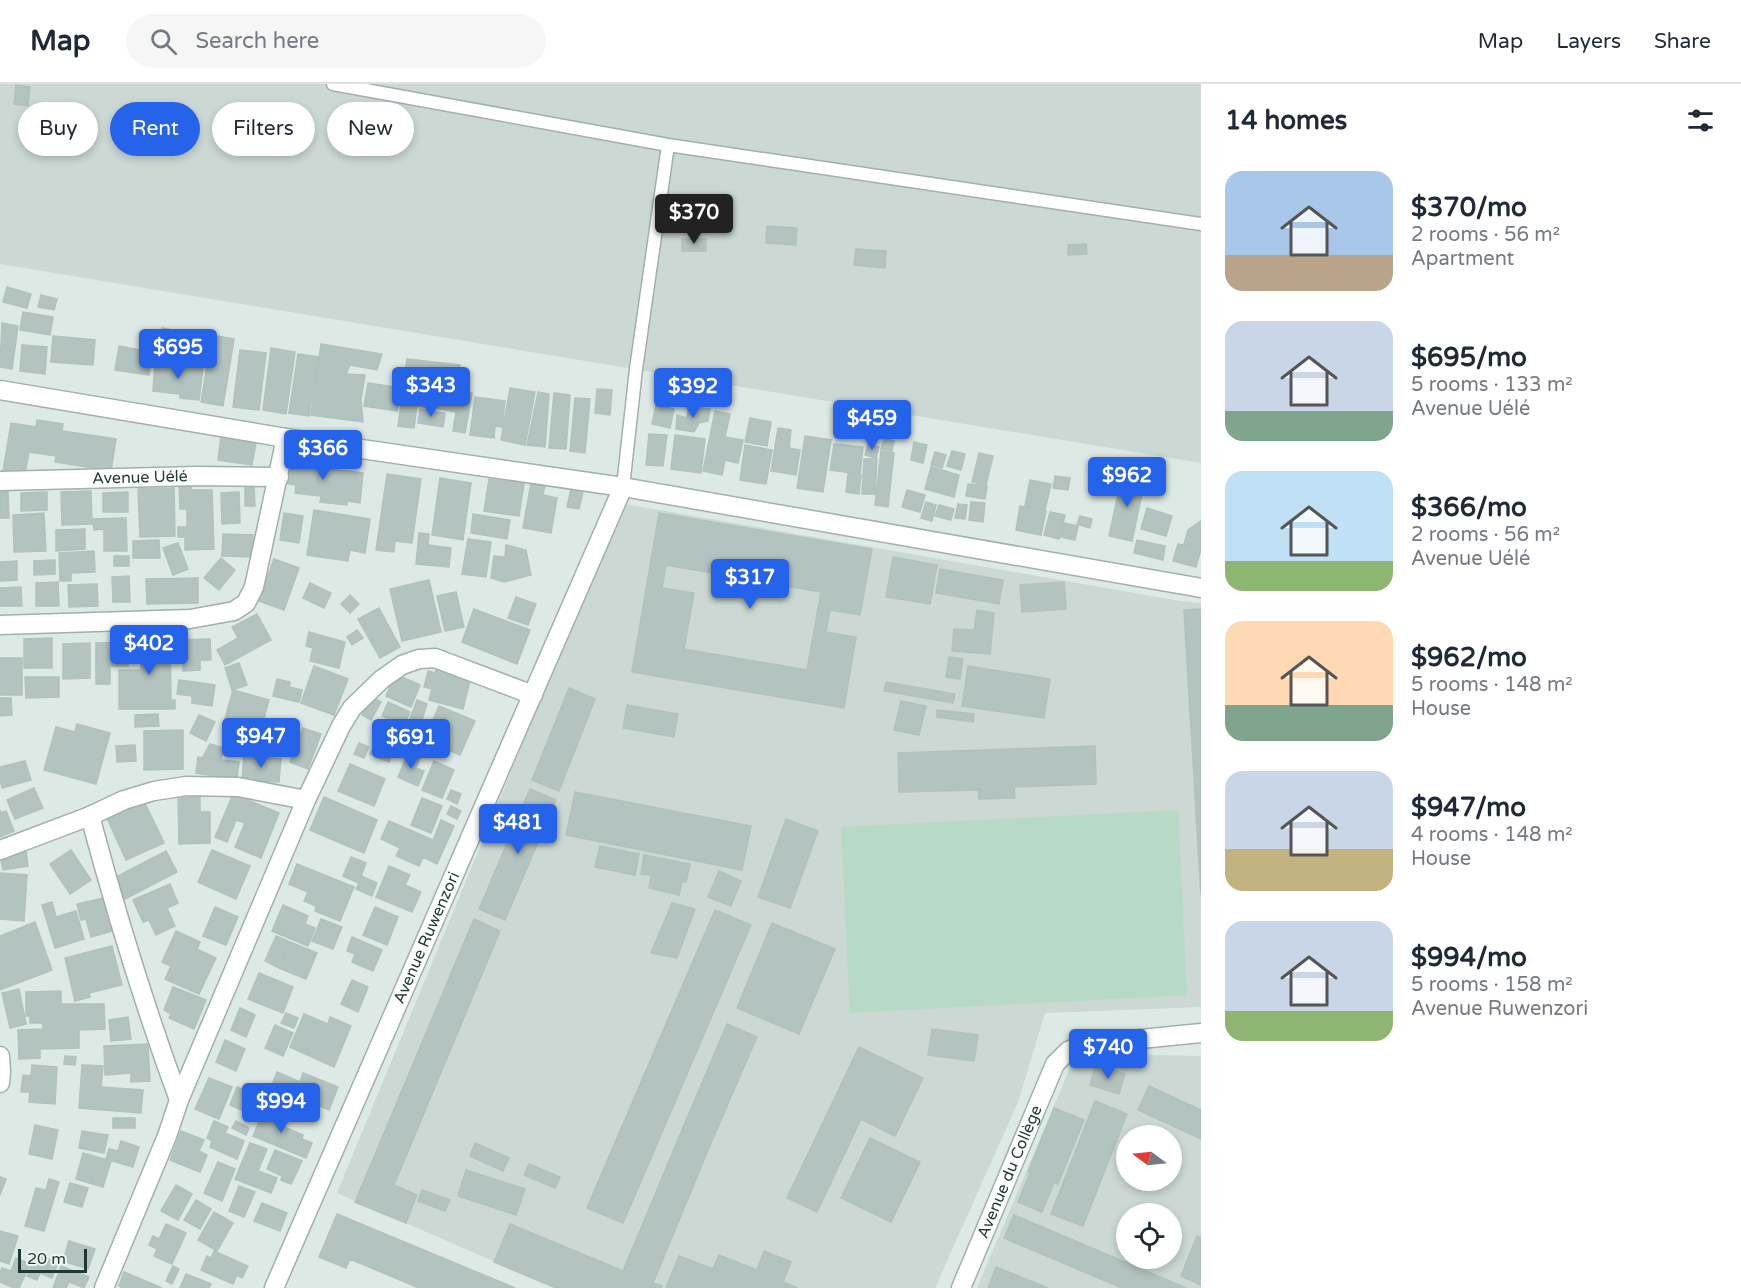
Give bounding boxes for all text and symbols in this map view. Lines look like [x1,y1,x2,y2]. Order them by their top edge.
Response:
search box [126,14,546,68]
text: Map [30,24,90,58]
icon: search [147,25,180,58]
text: Search here [195,28,319,54]
text: Map [1478,29,1523,54]
text: Layers [1556,29,1621,54]
text: Share [1654,29,1711,54]
chip: Buy [18,102,98,156]
chip: Rent [110,102,200,156]
chip: Filters [212,102,315,156]
chip: New [327,102,414,156]
icon: filters [1684,104,1717,137]
text: 14 homes [1225,105,1347,136]
text: $370/mo [1411,192,1527,223]
pin: $370 [658,194,730,245]
icon: home [1273,195,1345,267]
text: $370 [669,201,719,225]
text: 2 rooms · 56 m² [1411,223,1560,247]
text: Apartment [1411,247,1514,271]
pin: $695 [142,329,214,380]
text: $695 [153,336,203,360]
text: $695/mo [1411,342,1527,373]
icon: home [1273,345,1345,417]
pin: $343 [395,367,467,418]
pin: $392 [657,368,729,419]
text: 5 rooms · 133 m² [1411,373,1573,397]
text: $343 [406,374,456,398]
text: $392 [668,375,718,399]
text: Avenue Uélé [1411,397,1530,421]
pin: $459 [836,400,908,451]
text: $459 [847,407,897,431]
pin: $366 [287,430,359,481]
text: $366 [298,437,348,461]
pin: $962 [1091,457,1163,508]
text: $962 [1102,464,1152,488]
street label: Avenue Uélé [92,466,188,489]
text: $366/mo [1411,492,1527,523]
icon: home [1273,495,1345,567]
text: 2 rooms · 56 m² [1411,523,1560,547]
text: Avenue Uélé [1411,547,1530,571]
pin: $317 [714,559,786,610]
text: $317 [725,566,775,590]
pin: $402 [113,625,185,676]
text: $402 [124,632,174,656]
text: $962/mo [1411,642,1527,673]
icon: home [1273,645,1345,717]
text: 5 rooms · 148 m² [1411,673,1573,697]
text: House [1411,697,1471,721]
pin: $947 [225,718,297,769]
pin: $691 [375,719,447,770]
text: $947 [236,725,286,749]
text: $691 [386,726,436,750]
text: $947/mo [1411,792,1526,823]
icon: home [1273,795,1345,867]
pin: $481 [482,804,554,855]
text: $481 [493,811,543,835]
text: 4 rooms · 148 m² [1411,823,1573,847]
text: House [1411,847,1471,871]
street label: Avenue Ruwenzori [389,869,464,1007]
text: $994/mo [1411,942,1527,973]
icon: home [1273,945,1345,1017]
text: 5 rooms · 158 m² [1411,973,1573,997]
text: Avenue Ruwenzori [1411,997,1588,1021]
pin: $740 [1072,1029,1144,1080]
text: $740 [1083,1036,1133,1060]
pin: $994 [245,1083,317,1134]
text: $994 [256,1090,306,1114]
street label: Avenue du Collège [973,1102,1047,1241]
north arrow [1116,1125,1182,1191]
map controls [1116,1125,1182,1269]
button: locate [1116,1203,1182,1269]
scale bar [18,1246,87,1274]
text: 20 m [27,1249,66,1269]

